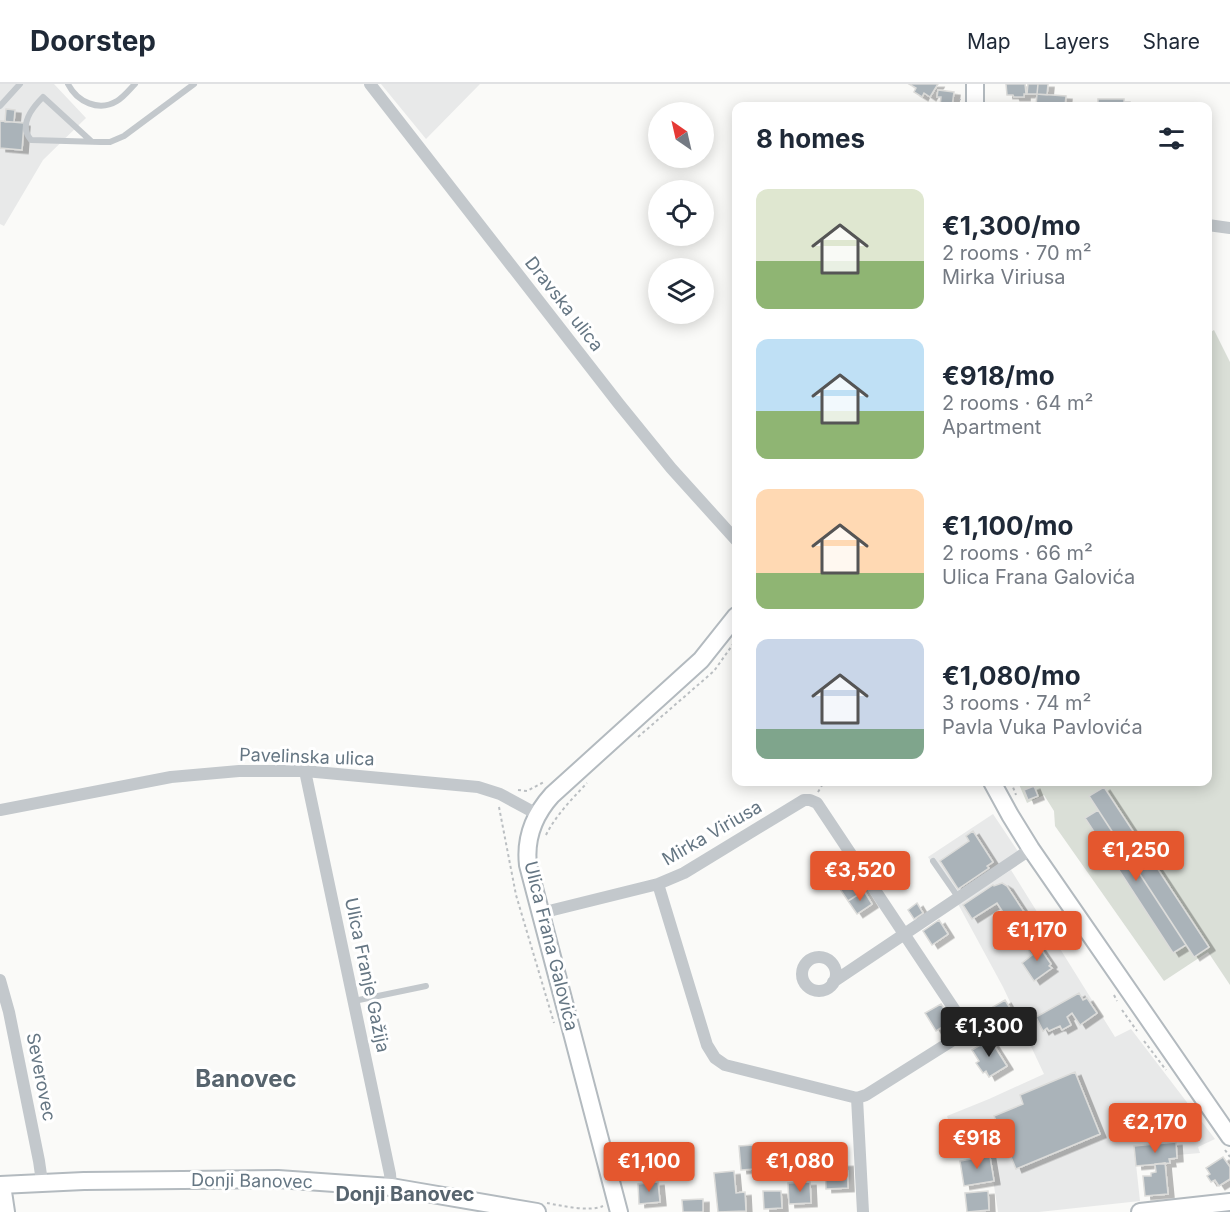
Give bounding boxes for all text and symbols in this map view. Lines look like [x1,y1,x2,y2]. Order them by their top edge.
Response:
text: Doorstep [30,24,156,58]
text: Map [967,29,1011,54]
text: Layers [1044,29,1110,54]
text: Share [1143,29,1200,54]
north arrow [648,102,714,168]
map controls [648,102,714,324]
icon: filters [1155,122,1188,155]
text: 8 homes [756,123,865,154]
button: locate [648,180,714,246]
text: €1,300/mo [942,210,1081,241]
icon: home [804,213,876,285]
text: 2 rooms · 70 m² [942,241,1092,265]
street label: Dravska ulica [521,252,608,355]
button: layers [648,258,714,324]
text: Mirka Viriusa [942,265,1066,289]
text: €918/mo [942,360,1055,391]
icon: home [804,363,876,435]
text: 2 rooms · 64 m² [942,391,1093,415]
text: Apartment [942,415,1041,439]
text: €1,100/mo [942,510,1073,541]
icon: home [804,513,876,585]
text: 2 rooms · 66 m² [942,541,1093,565]
text: Ulica Frana Galovića [942,565,1135,589]
text: €1,080/mo [942,660,1081,691]
icon: home [804,663,876,735]
text: 3 rooms · 74 m² [942,691,1091,715]
text: Pavla Vuka Pavlovića [942,715,1143,739]
street label: Pavelinska ulica [239,744,375,769]
street label: Mirka Viriusa [658,796,765,869]
pin: €1,250 [1087,831,1185,882]
text: €1,250 [1102,838,1170,862]
pin: €3,520 [811,851,909,902]
text: €3,520 [824,858,896,882]
street label: Ulica Frana Galovića [520,859,583,1033]
street label: Ulica Franje Gažija [341,896,394,1054]
pin: €1,170 [988,911,1086,962]
text: €1,170 [1007,918,1067,942]
pin: €1,300 [940,1007,1038,1058]
text: €1,300 [955,1014,1023,1038]
street label: Severovec [23,1031,60,1123]
district label: Banovec [195,1064,297,1093]
pin: €2,170 [1106,1103,1204,1154]
text: €2,170 [1123,1110,1187,1134]
pin: €918 [941,1119,1013,1170]
text: €918 [953,1126,1001,1150]
pin: €1,100 [600,1142,698,1193]
pin: €1,080 [751,1142,849,1193]
text: €1,100 [618,1149,680,1173]
text: €1,080 [766,1149,834,1173]
street label: Donji Banovec [191,1169,313,1192]
district label: Donji Banovec [335,1182,475,1206]

